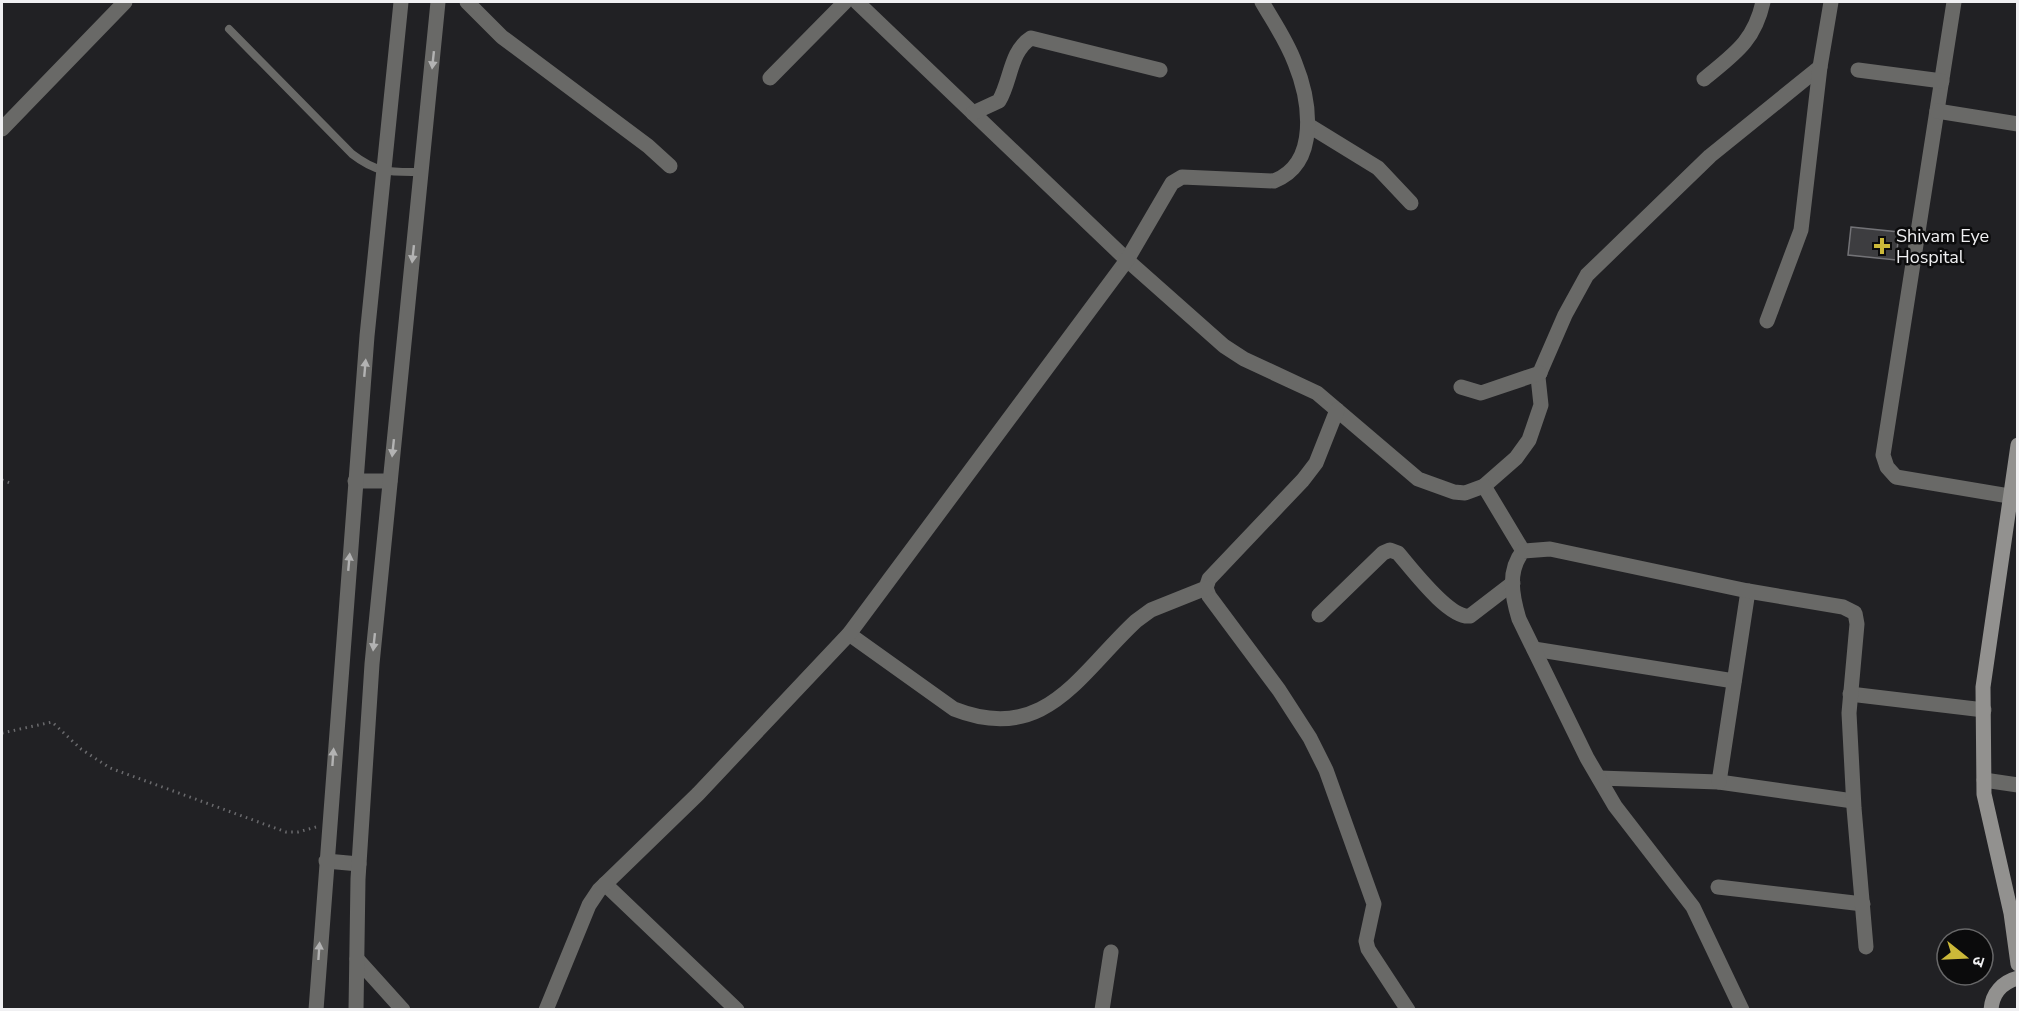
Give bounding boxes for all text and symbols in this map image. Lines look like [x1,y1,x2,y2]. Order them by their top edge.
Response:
one-way arrow [428,50,438,69]
place label: Shivam Eye Hospital [1896,224,1989,269]
marker: Shivam Eye Hospital [1873,237,1891,255]
one-way arrow [408,244,418,263]
one-way arrow [360,358,369,377]
one-way arrow [388,438,398,457]
one-way arrow [344,553,354,572]
one-way arrow [369,632,379,651]
one-way arrow [329,747,338,766]
north arrow [1935,927,1995,987]
one-way arrow [314,942,324,961]
text: उ [1966,953,1990,970]

